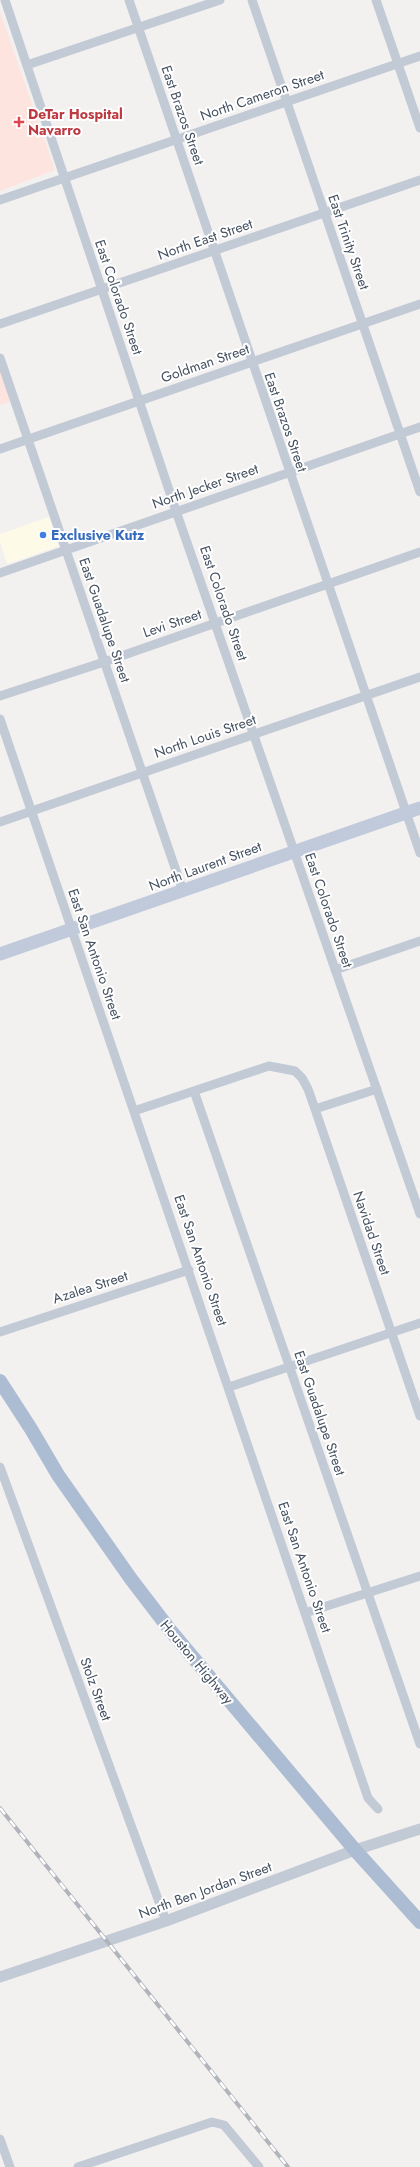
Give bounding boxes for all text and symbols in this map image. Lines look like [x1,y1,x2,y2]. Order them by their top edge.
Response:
street label: East Brazos Street [157,63,210,168]
street label: North Cameron Street [197,64,327,126]
place label: DeTar Hospital Navarro [28,104,123,140]
marker: DeTar Hospital Navarro [13,116,25,128]
street label: East Trinity Street [323,192,375,293]
street label: North East Street [155,213,256,265]
street label: East Colorado Street [90,237,148,358]
street label: Goldman Street [158,338,252,387]
street label: East Brazos Street [260,370,313,475]
street label: North Jecker Street [149,458,261,514]
place label: Exclusive Kutz [51,525,145,545]
marker: Exclusive Kutz [38,530,48,540]
street label: East Colorado Street [195,543,253,664]
street label: East Guadalupe Street [74,555,136,686]
street label: Levi Street [140,603,205,642]
street label: North Louis Street [151,709,259,763]
street label: North Laurent Street [146,836,265,896]
street label: East Colorado Street [300,850,358,971]
street label: East San Antonio Street [63,886,127,1023]
street label: Navidad Street [348,1188,396,1278]
street label: East San Antonio Street [169,1192,233,1329]
street label: Azalea Street [50,1265,131,1309]
street label: East Guadalupe Street [289,1348,351,1479]
street label: East San Antonio Street [273,1499,337,1636]
street label: Houston Highway [156,1616,239,1709]
street label: Stolz Street [75,1655,117,1724]
street label: North Ben Jordan Street [136,1856,275,1923]

